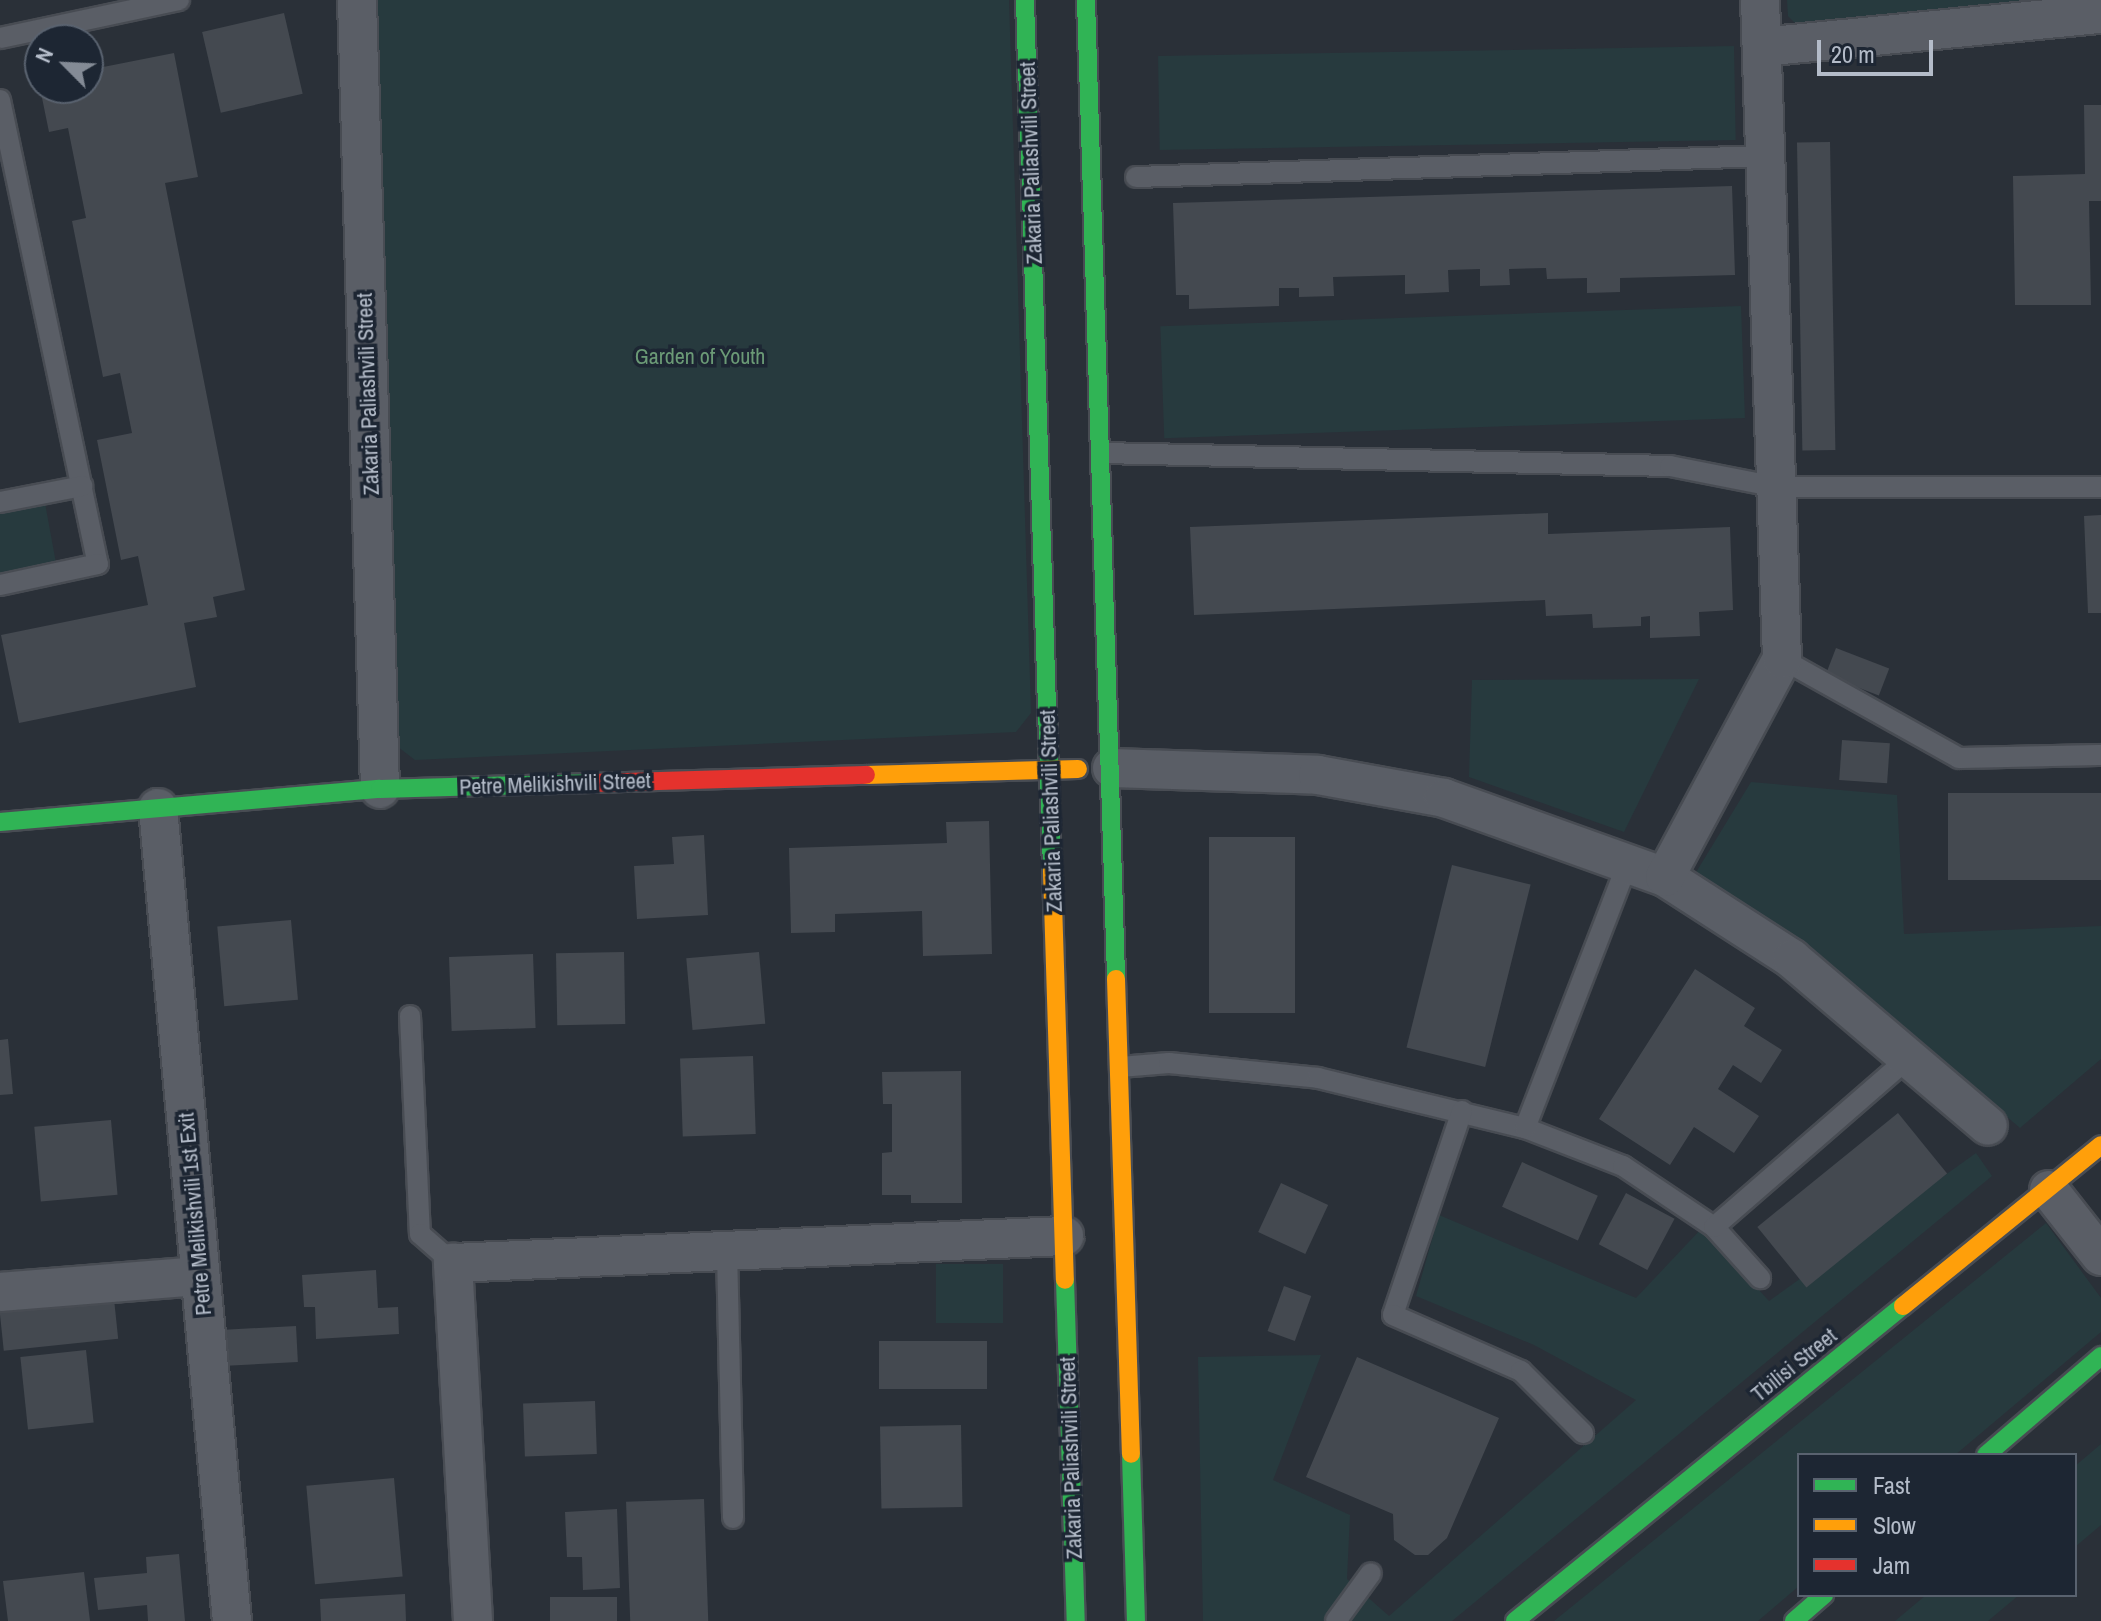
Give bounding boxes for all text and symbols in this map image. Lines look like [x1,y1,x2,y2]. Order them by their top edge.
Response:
north arrow [24,24,104,104]
scale bar [1821,24,1937,74]
text: 20 m [1831,38,1875,70]
text: N [28,43,60,67]
street label: Zakaria Paliashvili Street [1014,61,1048,265]
street label: Zakaria Paliashvili Street [351,292,385,496]
park label: Garden of Youth [635,344,765,370]
street label: Zakaria Paliashvili Street [1034,709,1068,913]
street label: Petre Melikishvili Street [459,767,651,801]
street label: Petre Melikishvili 1st Exit [173,1111,217,1317]
street label: Tbilisi Street [1746,1323,1842,1407]
street label: Zakaria Paliashvili Street [1054,1356,1088,1560]
legend [1797,1453,2077,1597]
text: Fast [1873,1469,1910,1501]
text: Slow [1873,1509,1916,1541]
text: Jam [1873,1549,1910,1581]

